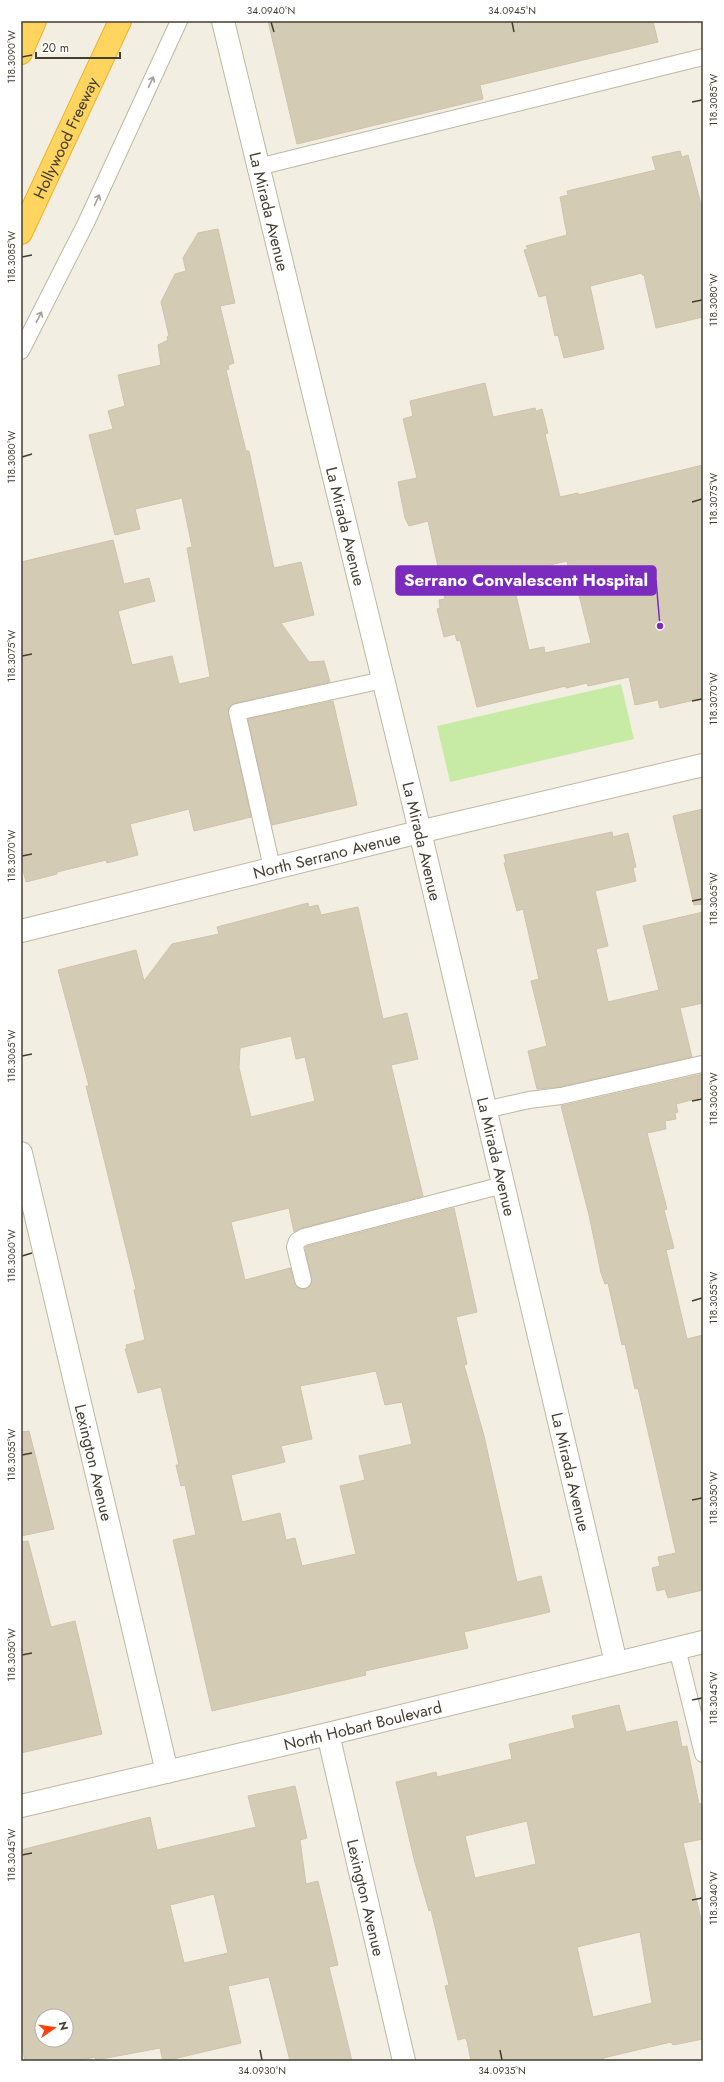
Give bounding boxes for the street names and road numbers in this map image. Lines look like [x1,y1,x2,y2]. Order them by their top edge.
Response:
street label: Hollywood Freeway [28,73,105,203]
street label: La Mirada Avenue [243,150,294,273]
street label: La Mirada Avenue [320,465,371,588]
street label: La Mirada Avenue [396,779,447,903]
street label: North Serrano Avenue [251,826,403,885]
street label: La Mirada Avenue [471,1095,521,1218]
street label: Lexington Avenue [69,1402,118,1523]
street label: La Mirada Avenue [545,1410,596,1534]
street label: North Hobart Boulevard [281,1696,444,1756]
street label: Lexington Avenue [341,1837,390,1958]

